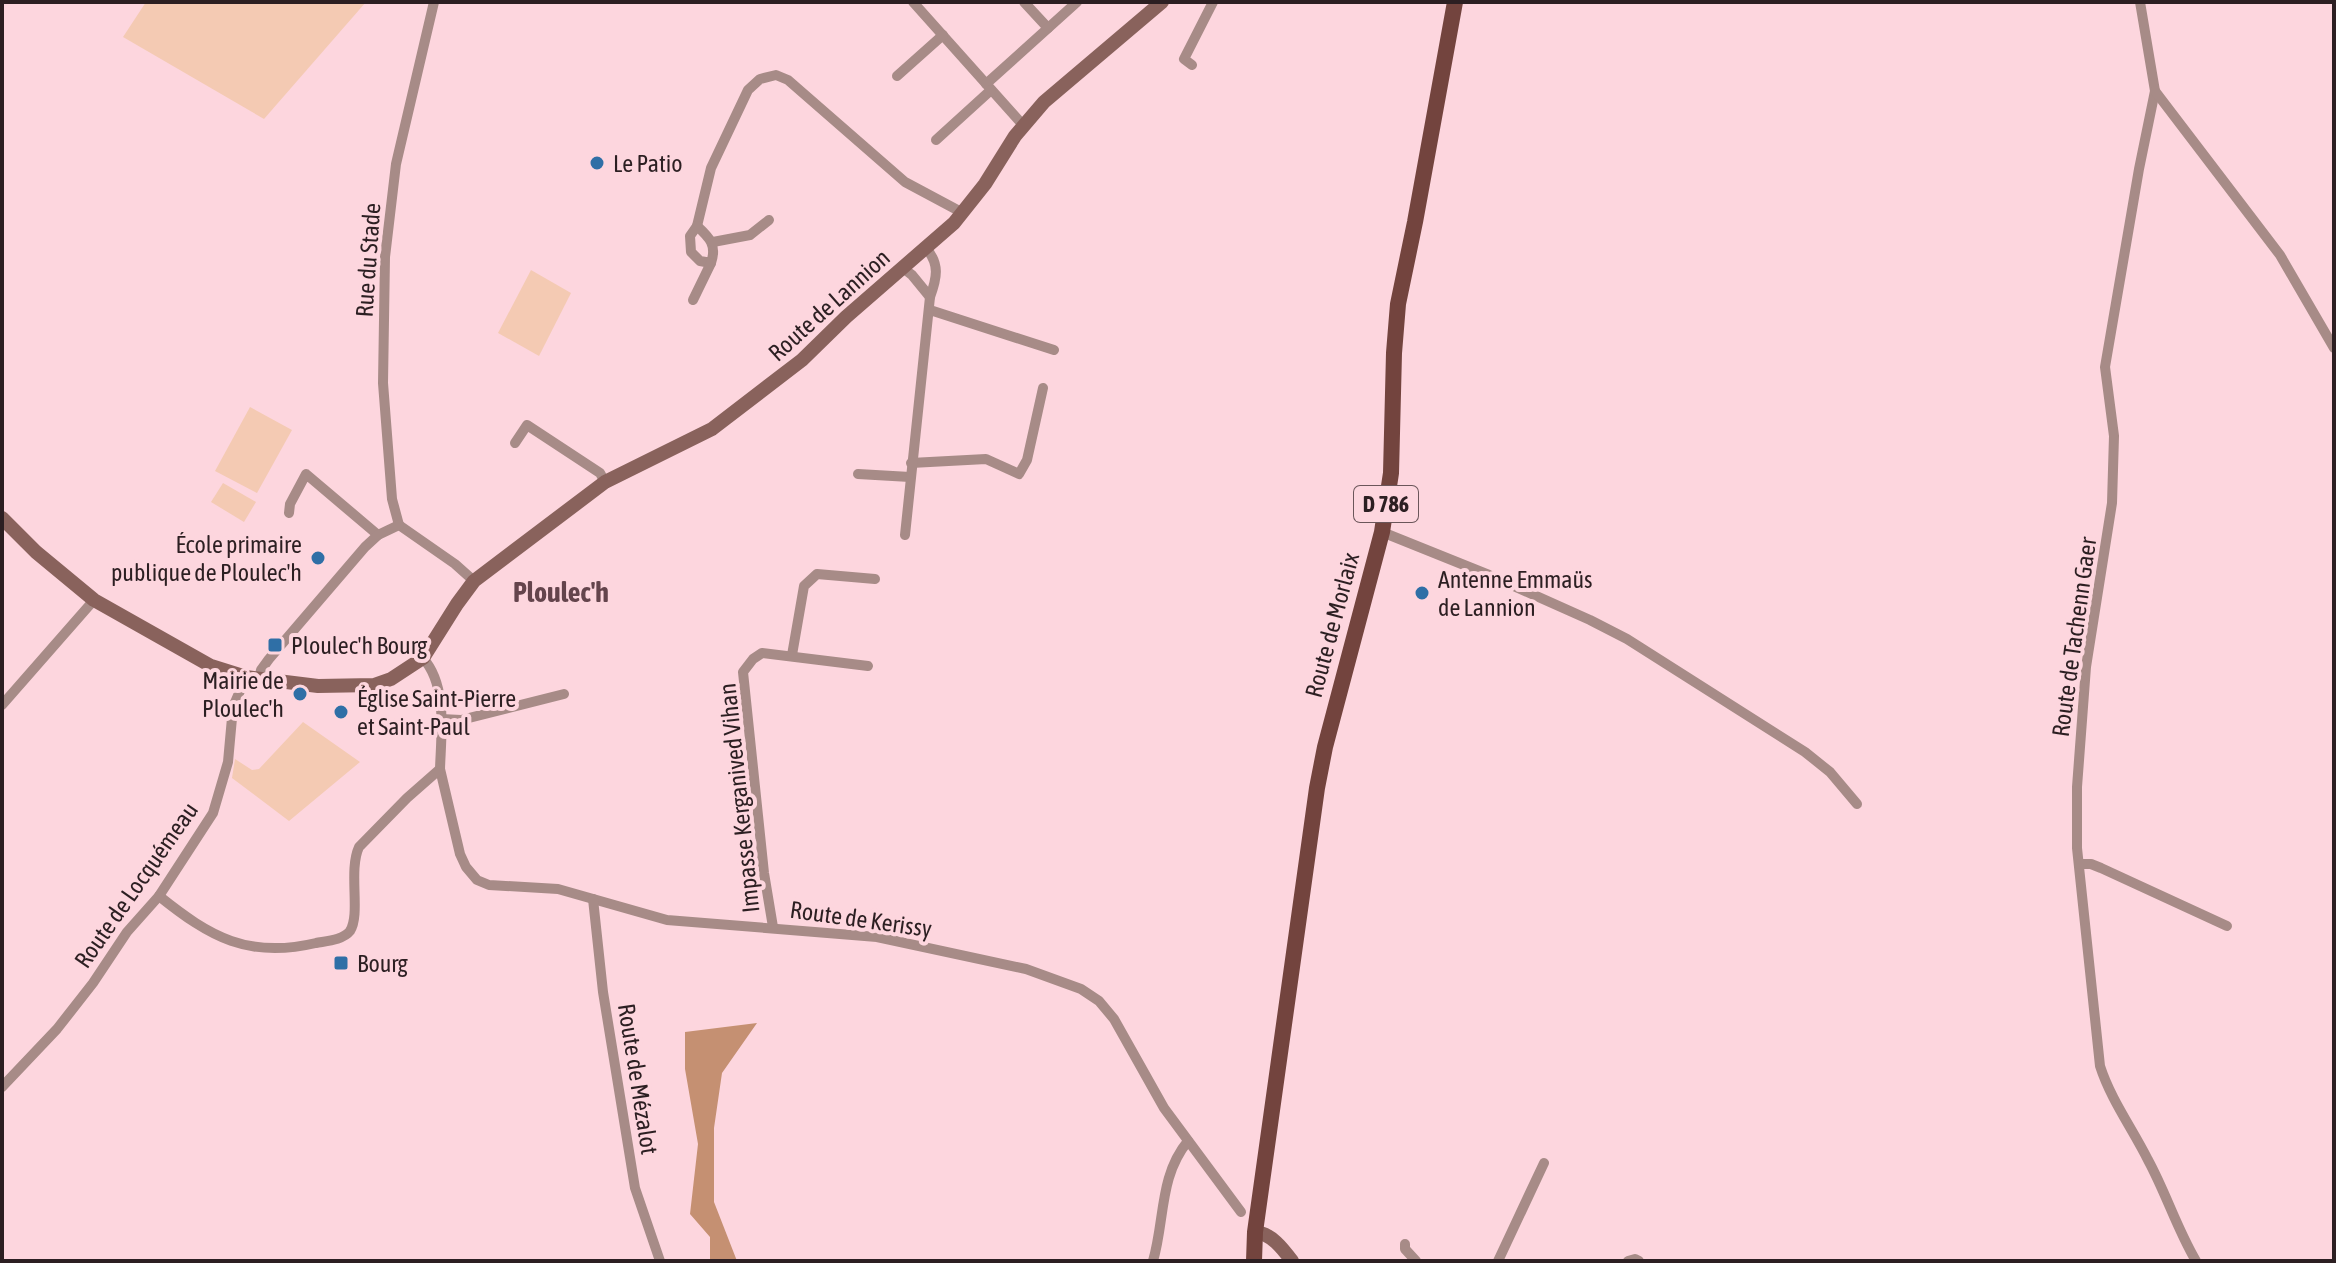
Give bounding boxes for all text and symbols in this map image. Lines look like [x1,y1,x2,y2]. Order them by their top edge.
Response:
place label: Le Patio [613,150,683,177]
marker: Le Patio [588,154,606,172]
street label: Rue du Stade [351,202,385,318]
street label: Route de Lannion [763,244,895,366]
road number: D 786 [1354,486,1418,522]
place label: École primaire publique de Ploulec'h [111,531,302,586]
street label: Route de Tachenn Gaer [2047,535,2101,738]
marker: École primaire publique de Ploulec'h [309,549,327,567]
street label: Route de Morlaix [1300,550,1364,700]
place label: Antenne Emmaüs de Lannion [1438,566,1592,621]
district label: Ploulec'h [513,576,609,608]
marker: Antenne Emmaüs de Lannion [1413,584,1431,602]
place label: Ploulec'h Bourg [291,632,428,659]
marker: Ploulec'h Bourg [266,636,284,654]
place label: Mairie de Ploulec'h [202,667,284,722]
street label: Impasse Kerganived Vihan [714,682,764,914]
marker: Mairie de Ploulec'h [291,685,309,703]
place label: Église Saint-Pierre et Saint-Paul [357,685,516,740]
marker: Église Saint-Pierre et Saint-Paul [332,703,350,721]
street label: Route de Locquémeau [69,797,203,973]
street label: Route de Kerissy [788,896,934,942]
place label: Bourg [357,950,409,977]
marker: Bourg [332,954,350,972]
street label: Route de Mézalot [613,1002,663,1156]

